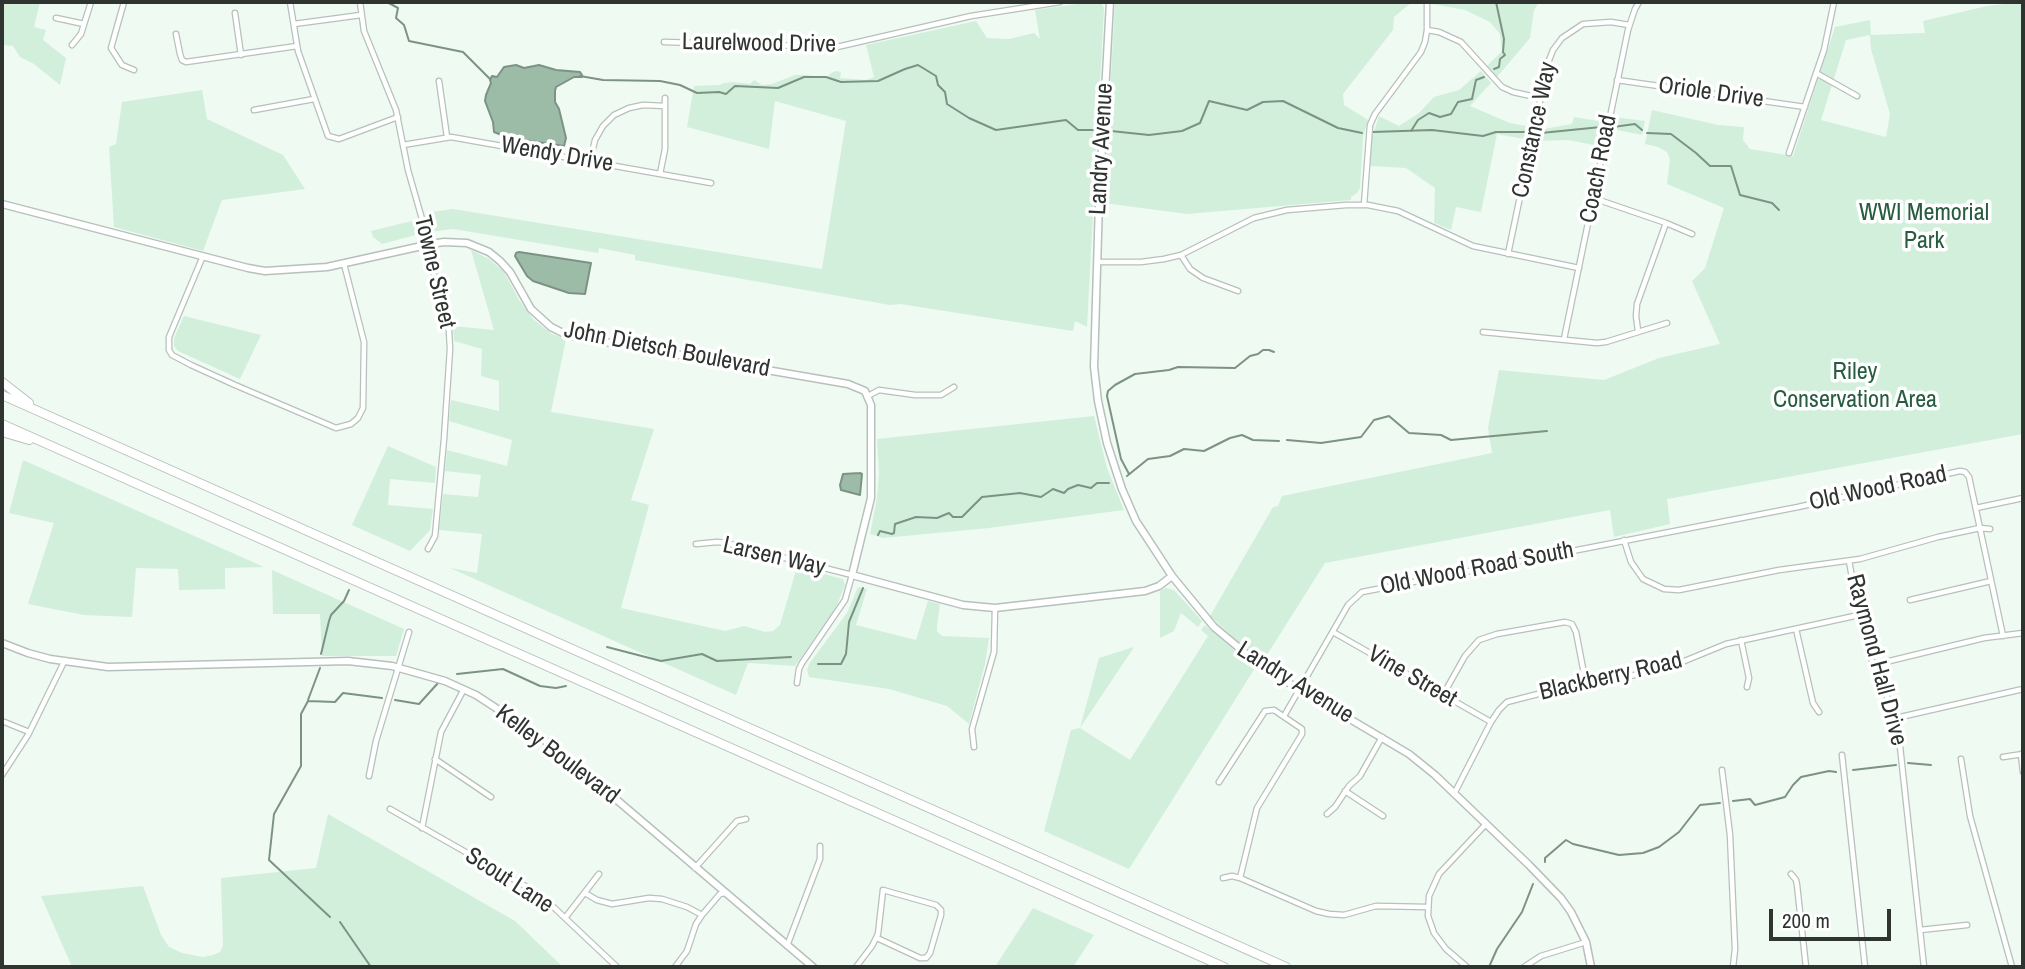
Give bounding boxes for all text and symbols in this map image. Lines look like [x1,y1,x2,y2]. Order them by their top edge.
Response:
street label: Laurelwood Drive [682,28,836,60]
street label: Constance Way [1507,59,1563,201]
street label: Oriole Drive [1656,71,1766,115]
street label: Landry Avenue [1084,82,1120,216]
street label: Coach Road [1574,113,1624,225]
street label: Wendy Drive [499,131,615,179]
park label: WWI Memorial Park [1859,200,1989,256]
street label: Towne Street [407,213,461,331]
street label: John Dietsch Boulevard [562,316,772,384]
park label: Riley Conservation Area [1773,359,1937,415]
street label: Old Wood Road [1807,460,1949,518]
street label: Larsen Way [720,531,828,583]
street label: Old Wood Road South [1378,536,1576,602]
street label: Raymond Hall Drive [1839,571,1913,749]
street label: Landry Avenue [1231,636,1359,730]
street label: Vine Street [1362,640,1462,714]
street label: Blackberry Road [1537,647,1685,707]
street label: Kelley Boulevard [489,699,625,811]
street label: Scout Lane [459,842,559,920]
scale bar [1773,895,1896,939]
text: 200 m [1782,906,1830,935]

